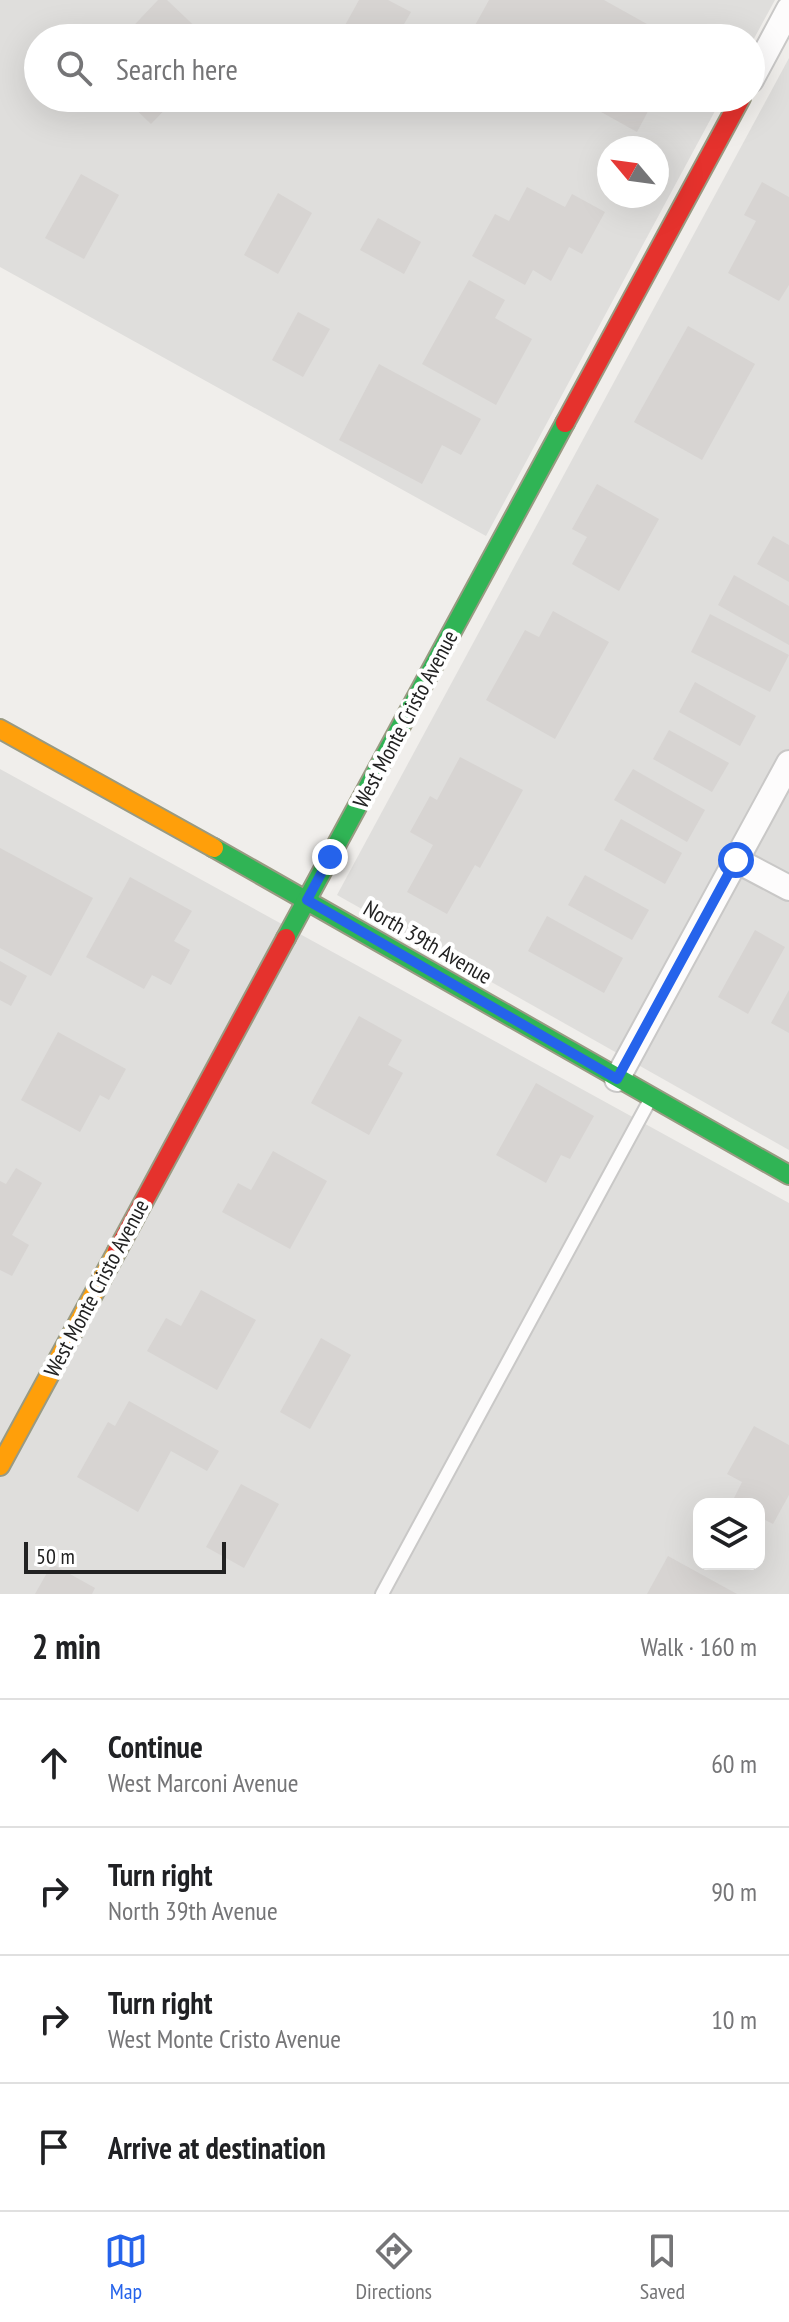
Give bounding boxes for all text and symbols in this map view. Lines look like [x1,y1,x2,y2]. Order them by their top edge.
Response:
search box [24,24,765,112]
icon: search [52,46,96,90]
text: Search here [116,49,238,88]
north arrow [597,136,669,208]
street label: West Monte Cristo Avenue [346,625,464,813]
route end [312,839,348,875]
route start [718,842,754,878]
street label: North 39th Avenue [359,894,497,990]
street label: West Monte Cristo Avenue [37,1194,155,1382]
map controls [693,1498,765,1570]
button: layers [693,1498,765,1570]
scale bar [24,1538,226,1574]
text: 50 m [36,1542,75,1570]
text: 2 min [32,1624,101,1668]
text: Walk · 160 m [640,1630,757,1663]
text: Continue [108,1727,203,1766]
icon: ahead [32,1741,76,1785]
text: 60 m [711,1747,757,1780]
text: West Marconi Avenue [108,1766,298,1799]
text: Turn right [108,1855,212,1894]
icon: right [32,1869,76,1913]
text: 90 m [711,1875,757,1908]
text: North 39th Avenue [108,1894,278,1927]
text: Turn right [108,1983,212,2022]
icon: right [32,1997,76,2041]
text: 10 m [711,2003,757,2036]
text: West Monte Cristo Avenue [108,2022,341,2055]
icon: arrive [32,2125,76,2169]
text: Arrive at destination [108,2128,326,2167]
tab: Map [104,2229,148,2305]
tab: Directions [356,2229,432,2305]
tab: Saved [640,2229,685,2305]

